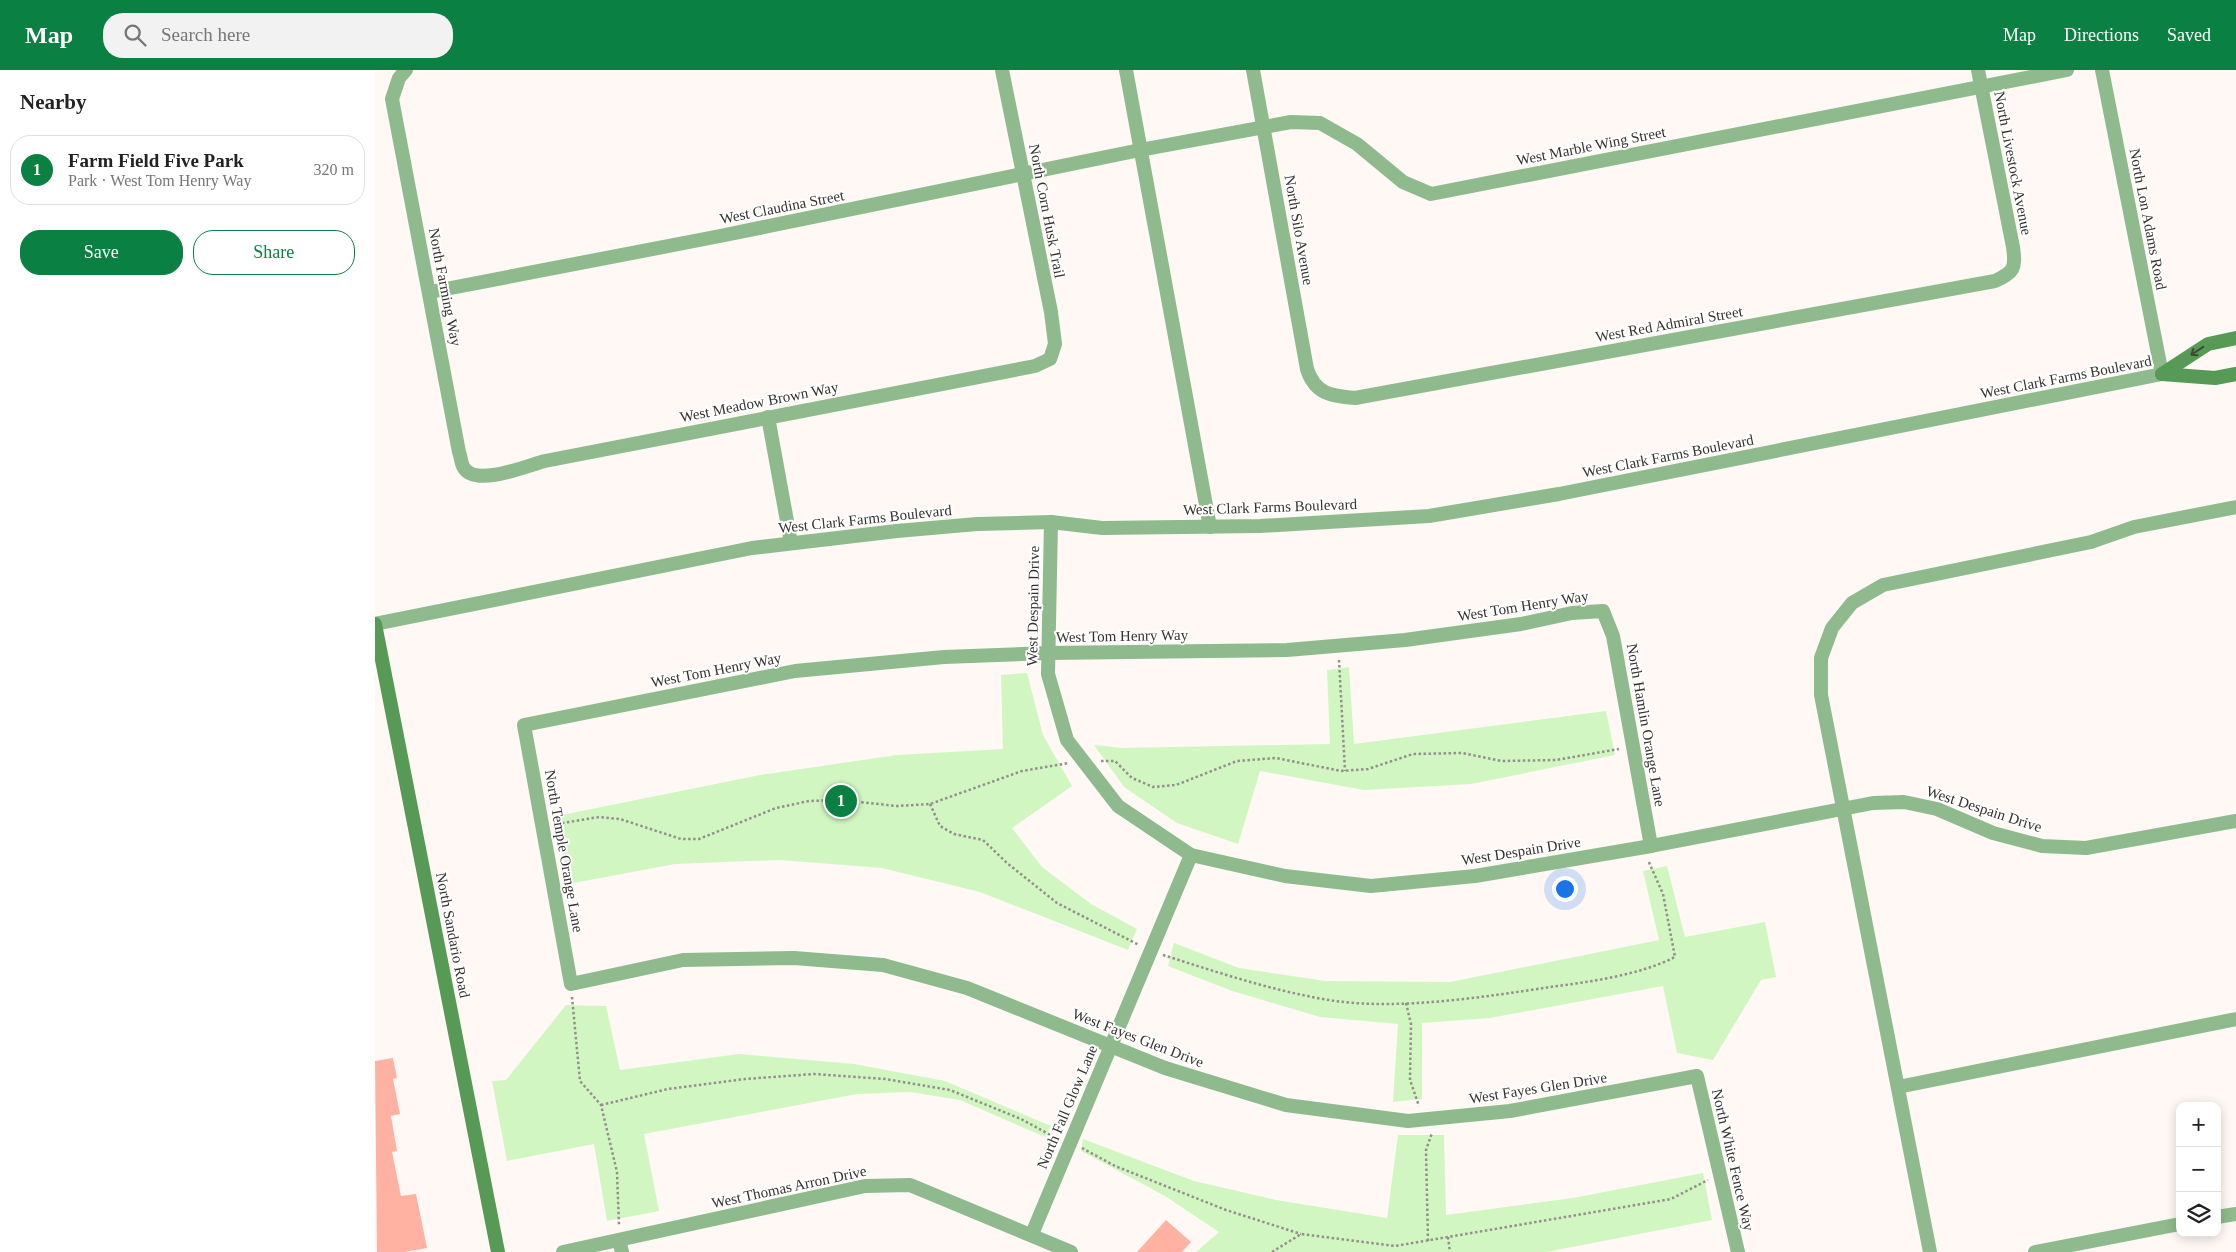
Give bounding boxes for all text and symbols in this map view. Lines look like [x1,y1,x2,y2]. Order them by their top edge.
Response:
search box [103,13,453,58]
icon: search [121,21,149,49]
text: Map [25,22,73,48]
text: Search here [161,24,250,45]
text: Map [2003,25,2036,45]
text: Directions [2064,25,2139,45]
text: Saved [2167,25,2211,45]
text: Nearby [20,90,87,114]
street label: North Livestock Avenue [1991,90,2035,237]
street label: West Marble Wing Street [1515,124,1668,168]
street label: North Corn Husk Trail [1026,143,1068,279]
street label: North Lon Adams Road [2126,147,2170,292]
text: Farm Field Five Park [68,150,244,171]
text: 1 [33,161,41,178]
text: 320 m [314,161,354,178]
text: Park · West Tom Henry Way [68,172,251,189]
street label: North Silo Avenue [1281,174,1317,287]
street label: West Claudina Street [719,187,846,227]
street label: North Farming Way [426,226,464,348]
button: Save [20,230,183,275]
button: Share [193,230,355,275]
street label: West Red Admiral Street [1594,303,1745,345]
one-way arrow [2190,346,2204,356]
street label: West Clark Farms Boulevard [1979,352,2154,401]
street label: West Meadow Brown Way [678,379,840,425]
street label: West Clark Farms Boulevard [1581,431,1756,480]
street label: West Clark Farms Boulevard [1183,496,1358,518]
street label: West Clark Farms Boulevard [778,502,953,536]
street label: West Despain Drive [1024,545,1042,666]
street label: West Tom Henry Way [1456,588,1590,624]
street label: West Tom Henry Way [1056,627,1189,645]
street label: North Hamlin Orange Lane [1624,642,1668,808]
street label: West Tom Henry Way [650,649,783,690]
street label: North Temple Orange Lane [542,768,586,934]
pin: 1 [825,782,857,820]
street label: West Despain Drive [1924,783,2044,835]
street label: West Despain Drive [1460,834,1582,868]
street label: North Sandario Road [433,871,473,1000]
your location [1552,876,1578,902]
street label: West Fayes Glen Drive [1070,1006,1206,1071]
street label: North Fall Glow Lane [1034,1042,1100,1171]
street label: West Fayes Glen Drive [1468,1069,1608,1107]
street label: North White Fence Way [1709,1087,1757,1233]
map controls [2176,1102,2221,1237]
button: + [2176,1102,2221,1147]
button: − [2176,1147,2221,1192]
street label: West Thomas Arron Drive [710,1163,868,1211]
button: layers [2176,1192,2221,1237]

